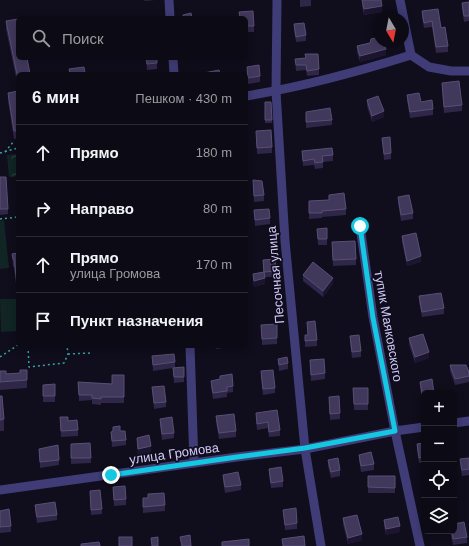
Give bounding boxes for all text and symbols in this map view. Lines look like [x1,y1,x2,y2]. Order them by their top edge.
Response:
north arrow [373,12,409,48]
search box [16,16,248,60]
icon: search [30,27,52,49]
text: Поиск [62,30,104,47]
text: 6 мин [32,88,79,107]
text: Пешком · 430 m [135,91,232,106]
icon: ahead [32,142,54,164]
text: Прямо [70,144,119,161]
text: 180 m [196,145,232,160]
icon: right [32,198,54,220]
text: Направо [70,200,134,217]
text: 80 m [203,201,232,216]
route start [351,217,369,235]
street label: Песочная улица [264,225,287,324]
text: Прямо [70,249,119,266]
icon: ahead [32,254,54,276]
text: 170 m [196,257,232,272]
text: улица Громова [70,266,160,281]
street label: тупик Маяковского [371,269,406,383]
icon: arrive [32,310,54,332]
text: Пункт назначения [70,312,203,329]
map controls [421,390,457,534]
button: + [421,390,457,426]
button: − [421,426,457,462]
street label: улица Громова [128,440,221,467]
button: locate [421,462,457,498]
route end [102,466,120,484]
button: layers [421,498,457,534]

